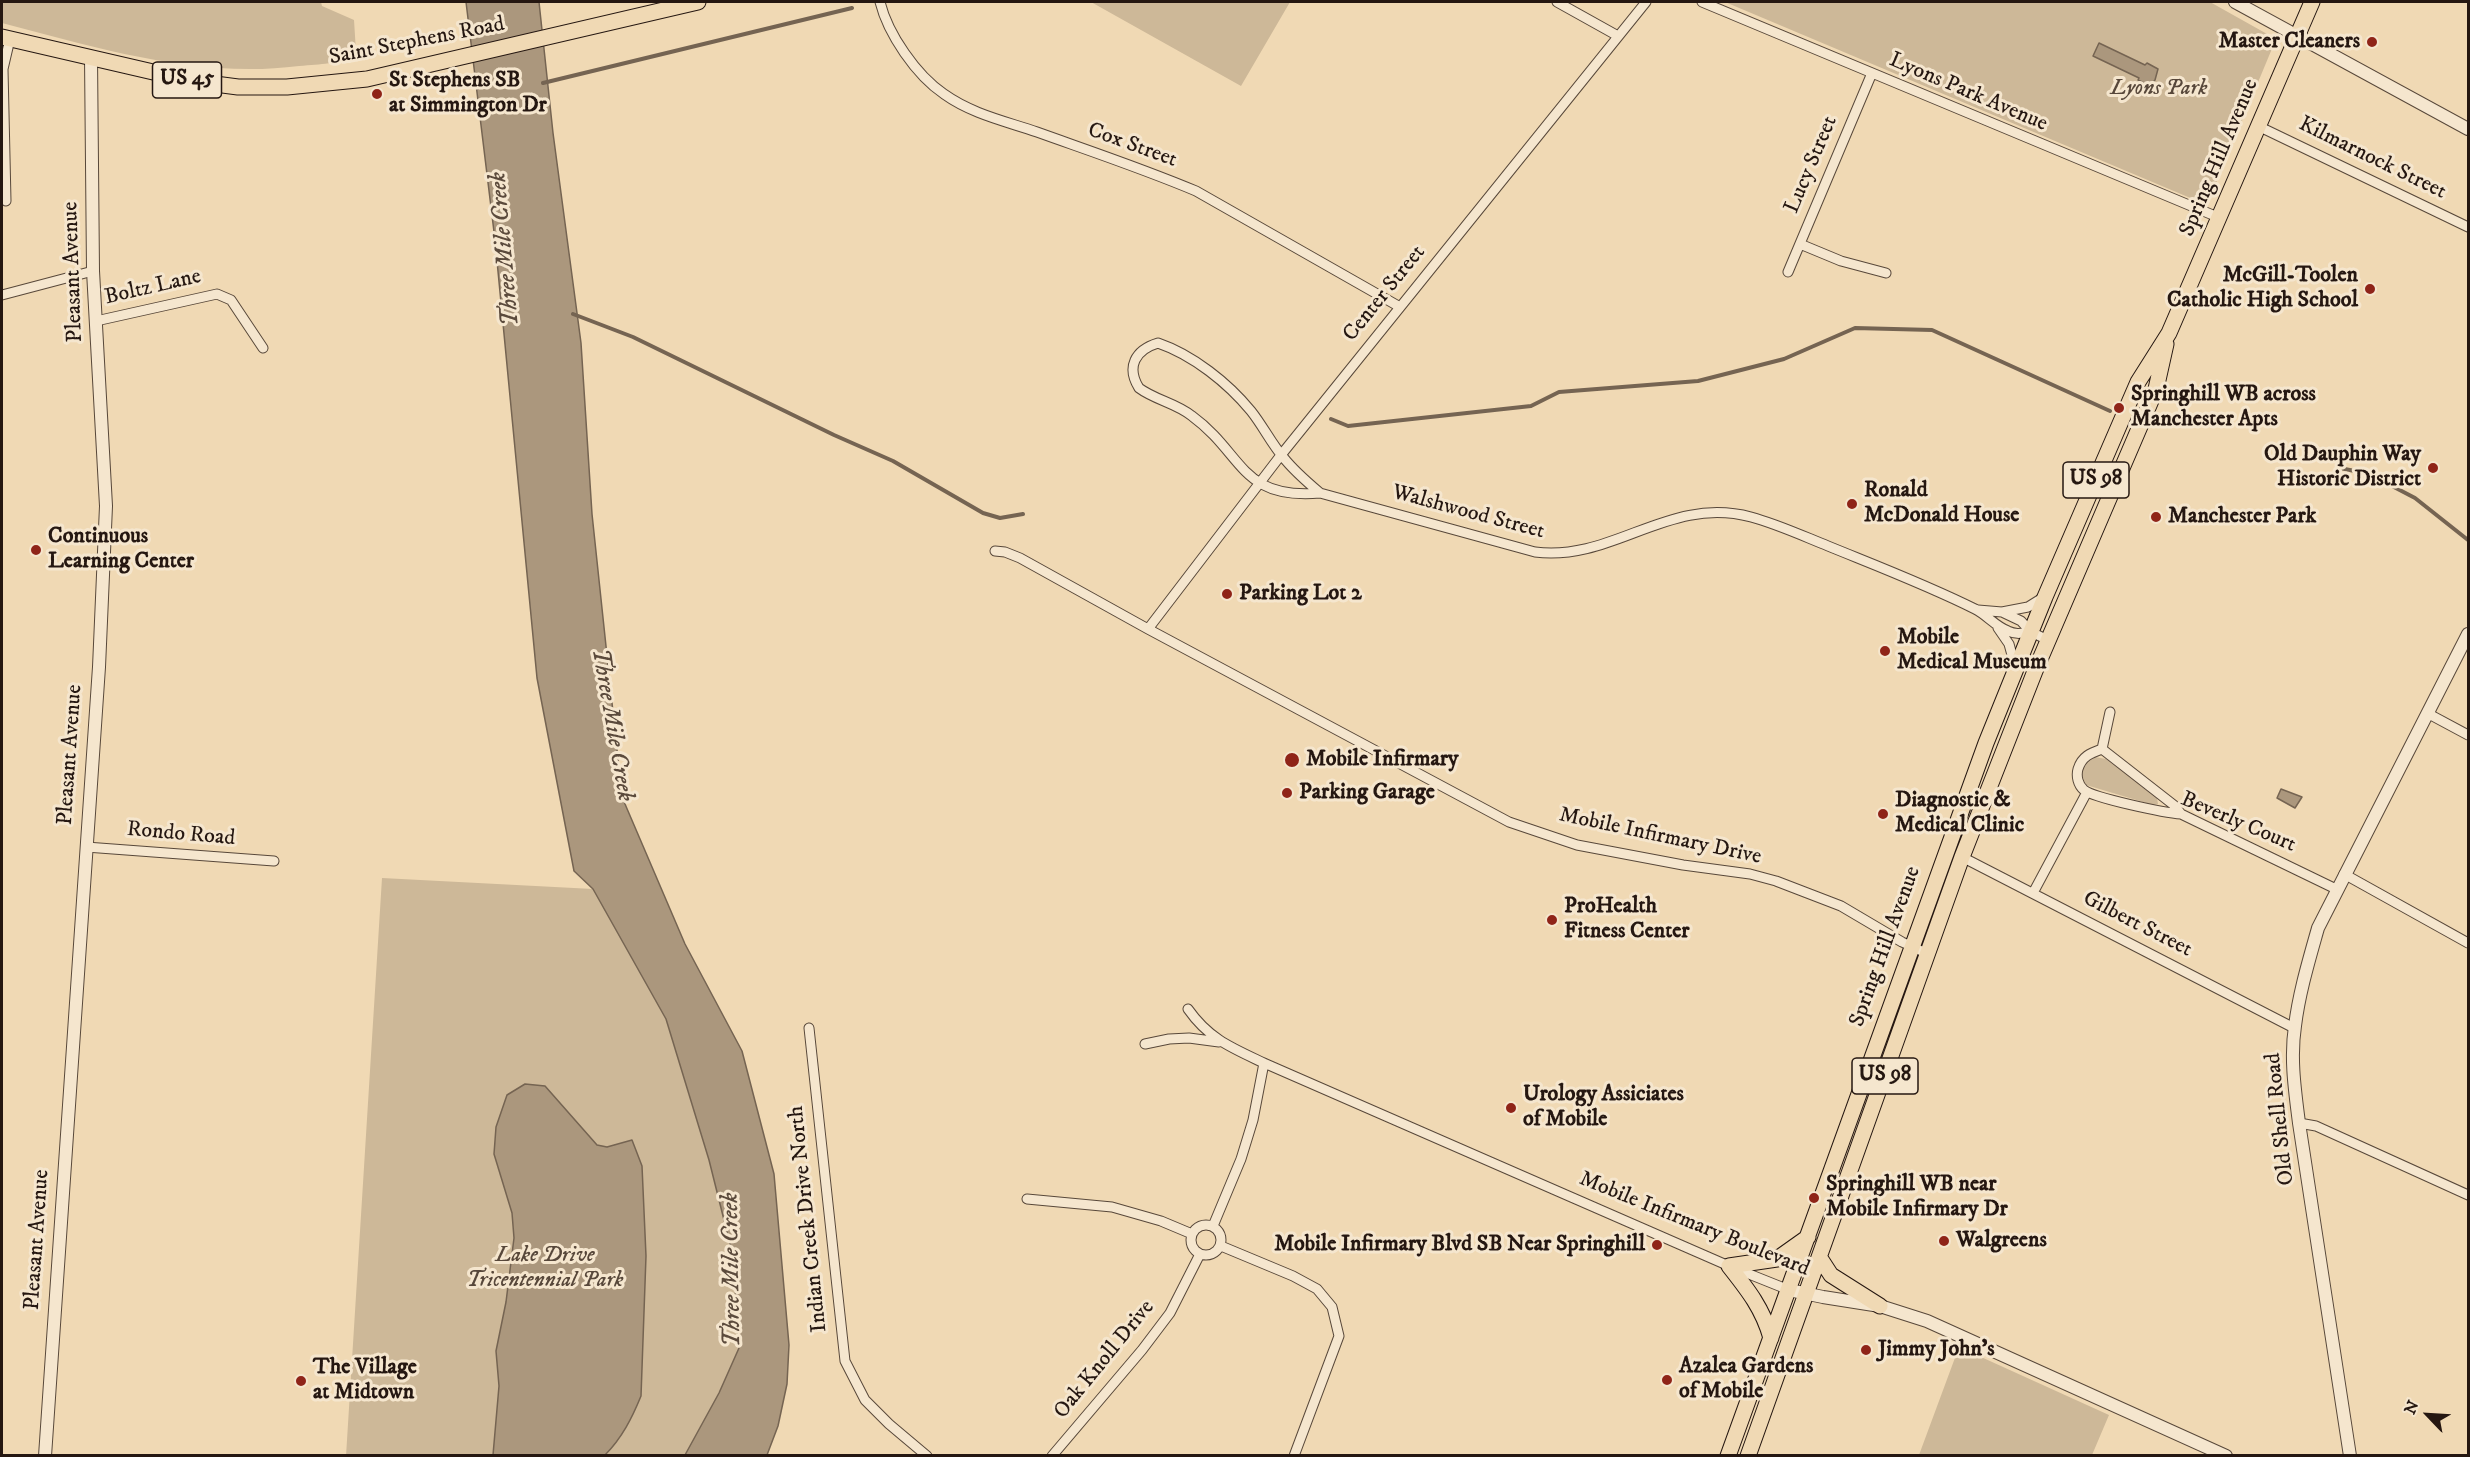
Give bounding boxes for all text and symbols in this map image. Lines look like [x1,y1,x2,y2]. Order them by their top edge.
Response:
street label: Saint Stephens Road [327,12,507,72]
place label: Master Cleaners [2218,29,2360,55]
marker: Master Cleaners [2365,35,2379,49]
street label: Lyons Park Avenue [1885,48,2051,138]
road number: US 45 [152,62,222,98]
place label: St Stephens SB at Simmington Dr [389,68,547,119]
street label: Spring Hill Avenue [2175,75,2265,241]
park label: Lyons Park [2111,76,2207,102]
marker: St Stephens SB at Simmington Dr [370,87,384,101]
street label: Lucy Street [1780,112,1844,218]
street label: Kilmarnock Street [2294,112,2450,206]
street label: Cox Street [1084,118,1180,174]
water label: Three Mile Creek [485,171,527,327]
street label: Pleasant Avenue [58,201,90,343]
street label: Center Street [1338,241,1432,347]
place label: McGill-Toolen Catholic High School [2167,263,2358,314]
street label: Boltz Lane [102,264,204,312]
marker: McGill-Toolen Catholic High School [2363,282,2377,296]
place label: Springhill WB across Manchester Apts [2131,382,2316,434]
marker: Springhill WB across Manchester Apts [2112,401,2126,415]
place label: Old Dauphin Way Historic District [2264,442,2421,494]
marker: Old Dauphin Way Historic District [2426,461,2440,475]
road number: US 98 [2063,462,2129,498]
place label: Ronald McDonald House [1864,478,2019,530]
street label: Walshwood Street [1389,480,1547,546]
marker: Ronald McDonald House [1845,497,1859,511]
place label: Manchester Park [2168,504,2316,530]
marker: Manchester Park [2149,510,2163,524]
place label: Continuous Learning Center [48,524,194,576]
marker: Continuous Learning Center [29,543,43,557]
place label: Parking Lot 2 [1239,581,1362,607]
marker: Parking Lot 2 [1220,587,1234,601]
place label: Mobile Medical Museum [1897,625,2047,676]
marker: Mobile Medical Museum [1878,644,1892,658]
water label: Three Mile Creek [583,646,639,804]
street label: Pleasant Avenue [53,684,89,826]
place label: Mobile Infirmary [1306,747,1458,773]
marker: Mobile Infirmary [1283,751,1301,769]
place label: Parking Garage [1299,780,1435,806]
marker: Parking Garage [1280,786,1294,800]
street label: Beverly Court [2176,787,2300,859]
place label: Diagnostic & Medical Clinic [1895,788,2024,840]
street label: Mobile Infirmary Drive [1556,803,1764,871]
marker: Diagnostic & Medical Clinic [1876,807,1890,821]
street label: Rondo Road [126,817,236,853]
street label: Spring Hill Avenue [1845,863,1927,1031]
street label: Gilbert Street [2078,886,2196,964]
place label: ProHealth Fitness Center [1564,894,1690,945]
marker: ProHealth Fitness Center [1545,913,1559,927]
street label: Old Shell Road [2261,1051,2301,1187]
road number: US 98 [1852,1058,1918,1094]
place label: Urology Assiciates of Mobile [1523,1082,1684,1134]
marker: Urology Assiciates of Mobile [1504,1101,1518,1115]
street label: Indian Creek Drive North [784,1104,834,1334]
street label: Mobile Infirmary Boulevard [1575,1167,1813,1283]
street label: Pleasant Avenue [20,1169,56,1311]
place label: Springhill WB near Mobile Infirmary Dr [1826,1172,2008,1224]
marker: Springhill WB near Mobile Infirmary Dr [1807,1191,1821,1205]
water label: Three Mile Creek [717,1192,749,1348]
place label: Walgreens [1956,1228,2047,1254]
place label: Mobile Infirmary Blvd SB Near Springhill [1274,1232,1645,1258]
marker: Walgreens [1937,1234,1951,1248]
marker: Mobile Infirmary Blvd SB Near Springhill [1650,1238,1664,1252]
park label: Lake Drive Tricentennial Park [467,1243,623,1294]
street label: Oak Knoll Drive [1049,1295,1161,1425]
place label: Jimmy John's [1878,1337,1995,1363]
marker: Jimmy John's [1859,1343,1873,1357]
place label: Azalea Gardens of Mobile [1679,1354,1813,1406]
place label: The Village at Midtown [313,1355,417,1406]
marker: Azalea Gardens of Mobile [1660,1373,1674,1387]
marker: The Village at Midtown [294,1374,308,1388]
north arrow [2398,1385,2458,1445]
text: N [2400,1397,2424,1418]

